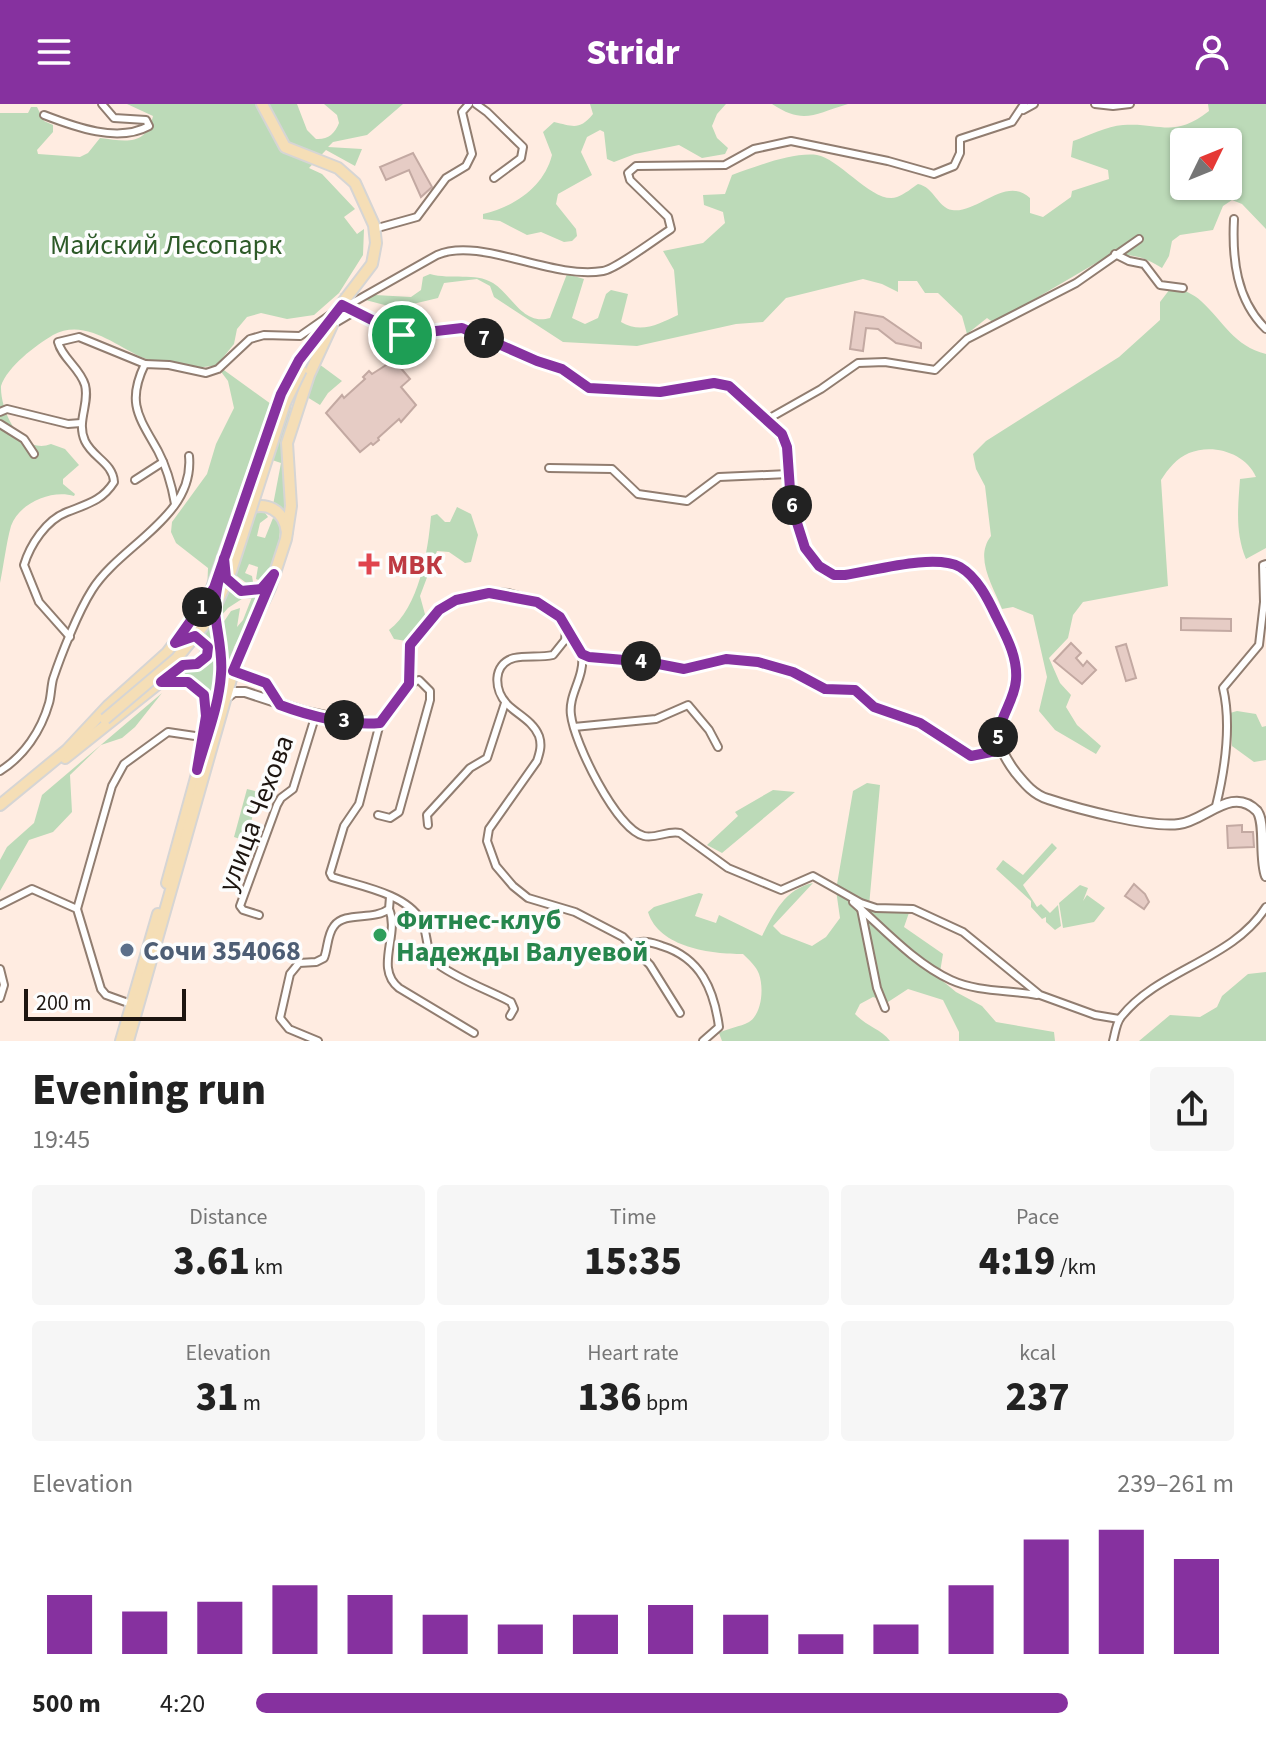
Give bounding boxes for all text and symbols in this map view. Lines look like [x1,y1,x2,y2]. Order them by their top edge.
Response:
text: Stridr [586,27,680,78]
icon: menu [32,30,76,74]
icon: person [1190,30,1234,74]
north arrow [1170,128,1242,200]
map controls [1170,128,1242,200]
park label: Майский Лесопарк [50,225,282,265]
pin [368,301,436,369]
icon: arrive [380,313,424,357]
pin: 7 [464,318,504,358]
text: 7 [478,322,490,354]
pin: 6 [772,485,812,525]
text: 6 [786,489,798,521]
place label: МВК [387,545,443,585]
marker: МВК [358,553,380,575]
pin: 1 [182,587,222,627]
text: 1 [196,591,208,623]
pin: 4 [621,641,661,681]
text: 4 [635,645,647,677]
pin: 3 [324,700,364,740]
text: 3 [338,704,350,736]
pin: 5 [978,717,1018,757]
text: 5 [992,721,1004,753]
street label: улица Чехова [208,729,304,898]
place label: Фитнес-клуб Надежды Валуевой [396,900,648,972]
marker: Фитнес-клуб Надежды Валуевой [371,926,389,944]
place label: Сочи 354068 [143,931,301,971]
marker: Сочи 354068 [118,941,136,959]
scale bar [24,985,186,1021]
text: 200 m [36,987,91,1019]
text: Evening run [32,1059,266,1122]
button: share [1150,1067,1234,1151]
text: 19:45 [32,1121,90,1158]
text: Distance [189,1201,267,1233]
text: Time [610,1201,656,1233]
text: Pace [1016,1201,1059,1233]
text: 3.61 [173,1233,250,1290]
text: 15:35 [584,1233,682,1290]
text: 4:19 [979,1233,1055,1290]
text: km [250,1251,283,1283]
text: /km [1055,1251,1097,1283]
text: Elevation [185,1337,271,1369]
text: Heart rate [587,1337,679,1369]
text: kcal [1019,1337,1056,1369]
text: 31 [196,1369,238,1426]
text: 136 [577,1369,642,1426]
text: 237 [1006,1369,1070,1426]
text: m [238,1387,261,1419]
text: bpm [642,1387,689,1419]
text: Elevation [32,1465,133,1502]
text: 239–261 m [1117,1465,1234,1502]
text: 500 m [32,1685,101,1722]
text: 4:20 [160,1685,205,1722]

